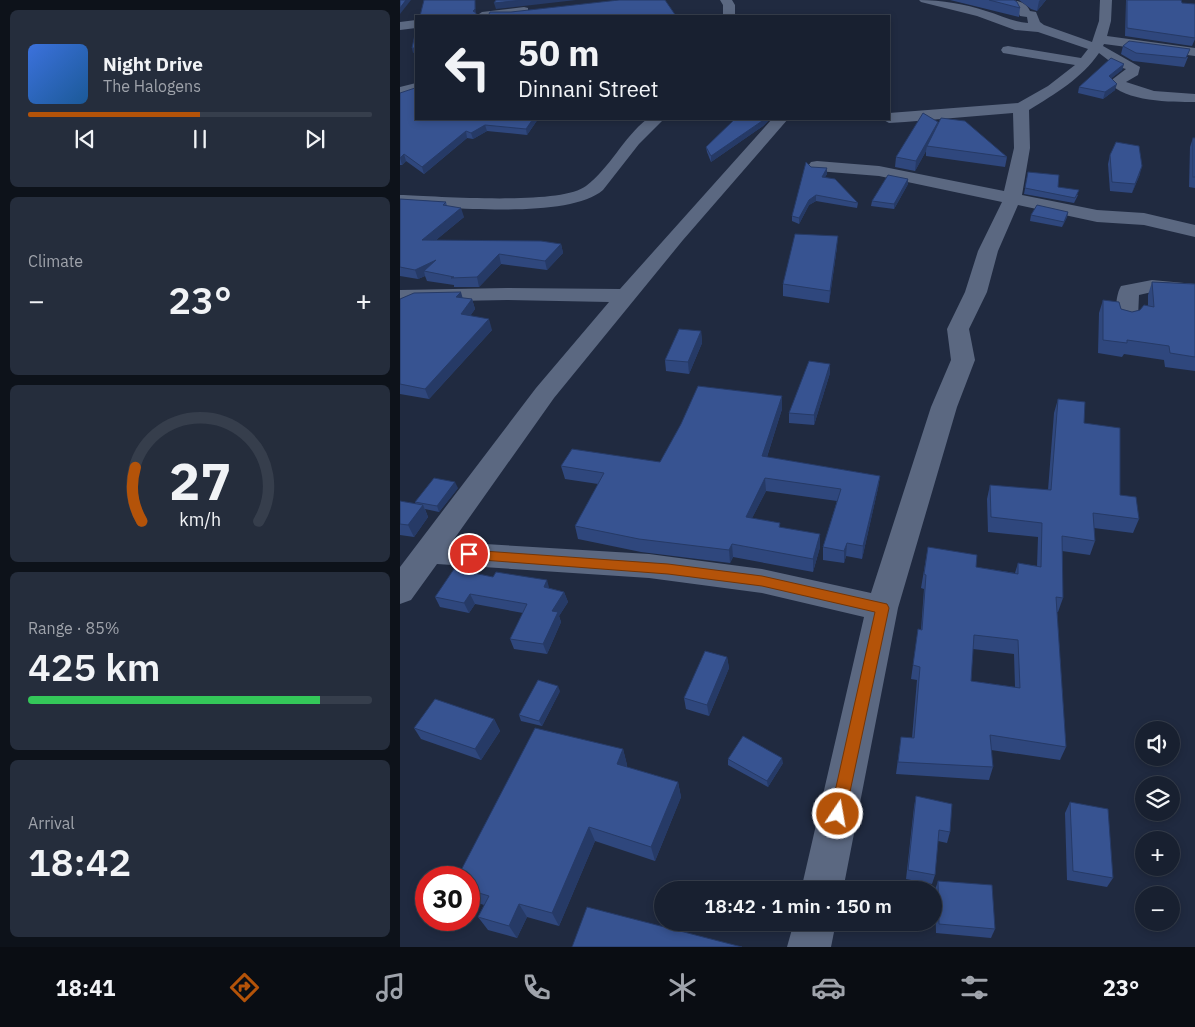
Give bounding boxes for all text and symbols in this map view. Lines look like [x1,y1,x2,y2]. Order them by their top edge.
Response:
text: 50 m [518,30,600,76]
icon: left [435,35,500,100]
text: Night Drive [103,52,203,76]
text: Dinnani Street [518,74,659,103]
text: The Halogens [103,76,201,96]
icon: previous [71,125,99,153]
icon: pause [186,125,214,153]
icon: next [301,125,329,153]
text: Climate [28,251,83,271]
text: 23° [168,275,232,324]
text: − [28,282,45,319]
text: + [355,282,372,319]
text: 27 [169,447,231,514]
text: km/h [179,508,221,531]
pin [448,533,490,575]
icon: arrive [455,540,483,568]
text: Range · 85% [28,618,120,638]
text: 425 km [28,642,160,691]
map controls [1135,721,1180,931]
button: sound [1135,721,1180,766]
button: layers [1135,776,1180,821]
position arrow [811,787,863,839]
text: Arrival [28,813,75,833]
button: + [1135,831,1180,876]
text: 18:42 [28,837,131,886]
speed limit sign: 30 [415,866,480,931]
button: − [1135,886,1180,931]
text: 18:42 · 1 min · 150 m [704,894,892,918]
icon: directions [227,970,262,1005]
icon: music [373,970,408,1005]
icon: phone [519,970,554,1005]
icon: climate [665,970,700,1005]
icon: car [811,970,846,1005]
icon: filters [957,970,992,1005]
text: 18:41 [56,973,116,1002]
text: 23° [1103,973,1139,1002]

